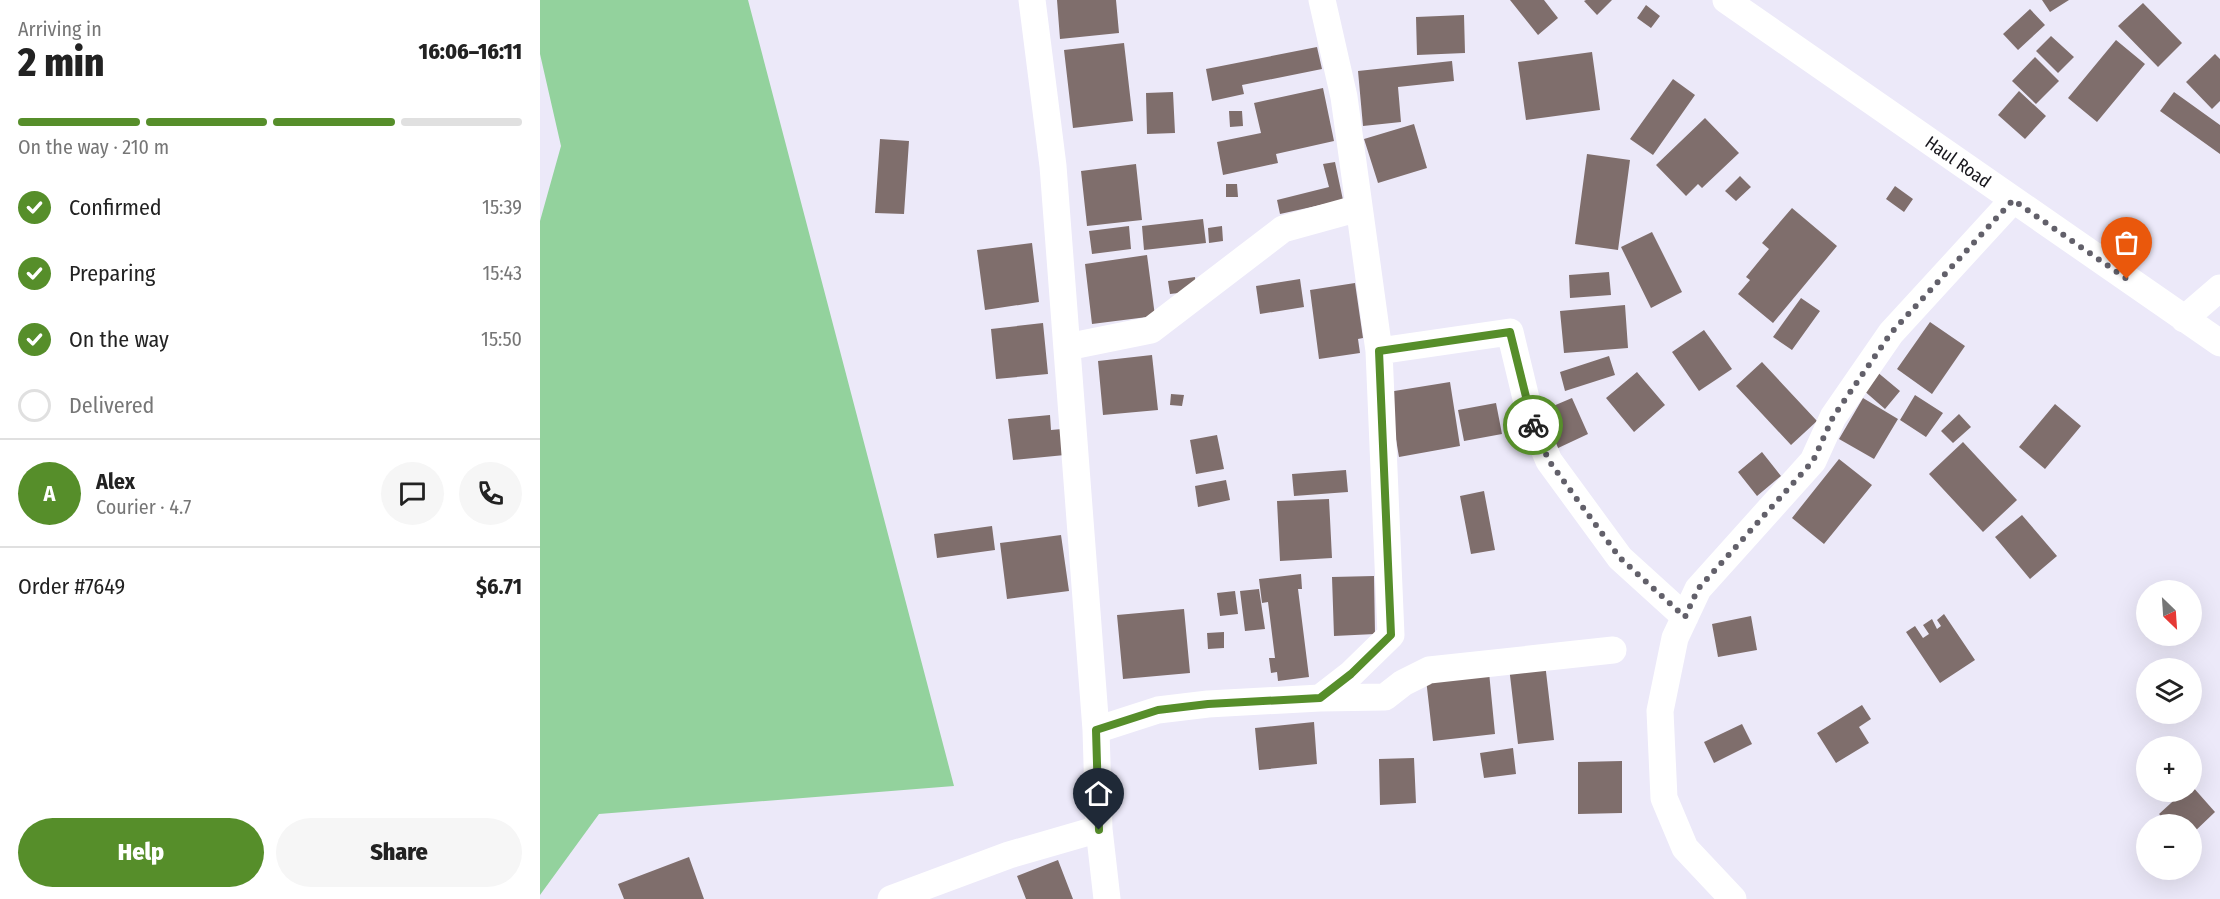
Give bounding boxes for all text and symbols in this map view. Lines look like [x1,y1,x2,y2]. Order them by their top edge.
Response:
text: Arriving in [18,17,102,41]
text: 16:06–16:11 [419,38,522,65]
text: 2 min [18,40,104,86]
street label: Haul Road [1921,131,1995,193]
text: On the way · 210 m [18,135,169,159]
icon: check [18,191,51,224]
text: Confirmed [69,194,162,221]
text: 15:39 [482,195,522,219]
pin [2101,217,2152,279]
icon: bag [2110,226,2143,259]
icon: check [18,257,51,290]
text: Preparing [69,260,155,287]
text: 15:43 [482,261,522,285]
icon: check [18,323,51,356]
text: On the way [69,326,169,353]
text: 15:50 [481,327,522,351]
text: Delivered [69,392,154,419]
courier [1503,395,1563,455]
icon: bike [1517,409,1550,442]
button: chat [381,462,444,525]
button: phone [459,462,522,525]
text: Alex [96,468,135,495]
text: A [44,480,55,507]
text: Courier · 4.7 [96,495,191,519]
text: Order #7649 [18,573,125,600]
text: $6.71 [476,573,522,600]
north arrow [2136,580,2202,646]
map controls [2136,580,2202,880]
button: layers [2136,658,2202,724]
button: + [2136,736,2202,802]
pin [1073,768,1124,830]
icon: home [1082,777,1115,810]
button: − [2136,814,2202,880]
button: Help [18,818,264,887]
button: Share [276,818,522,887]

